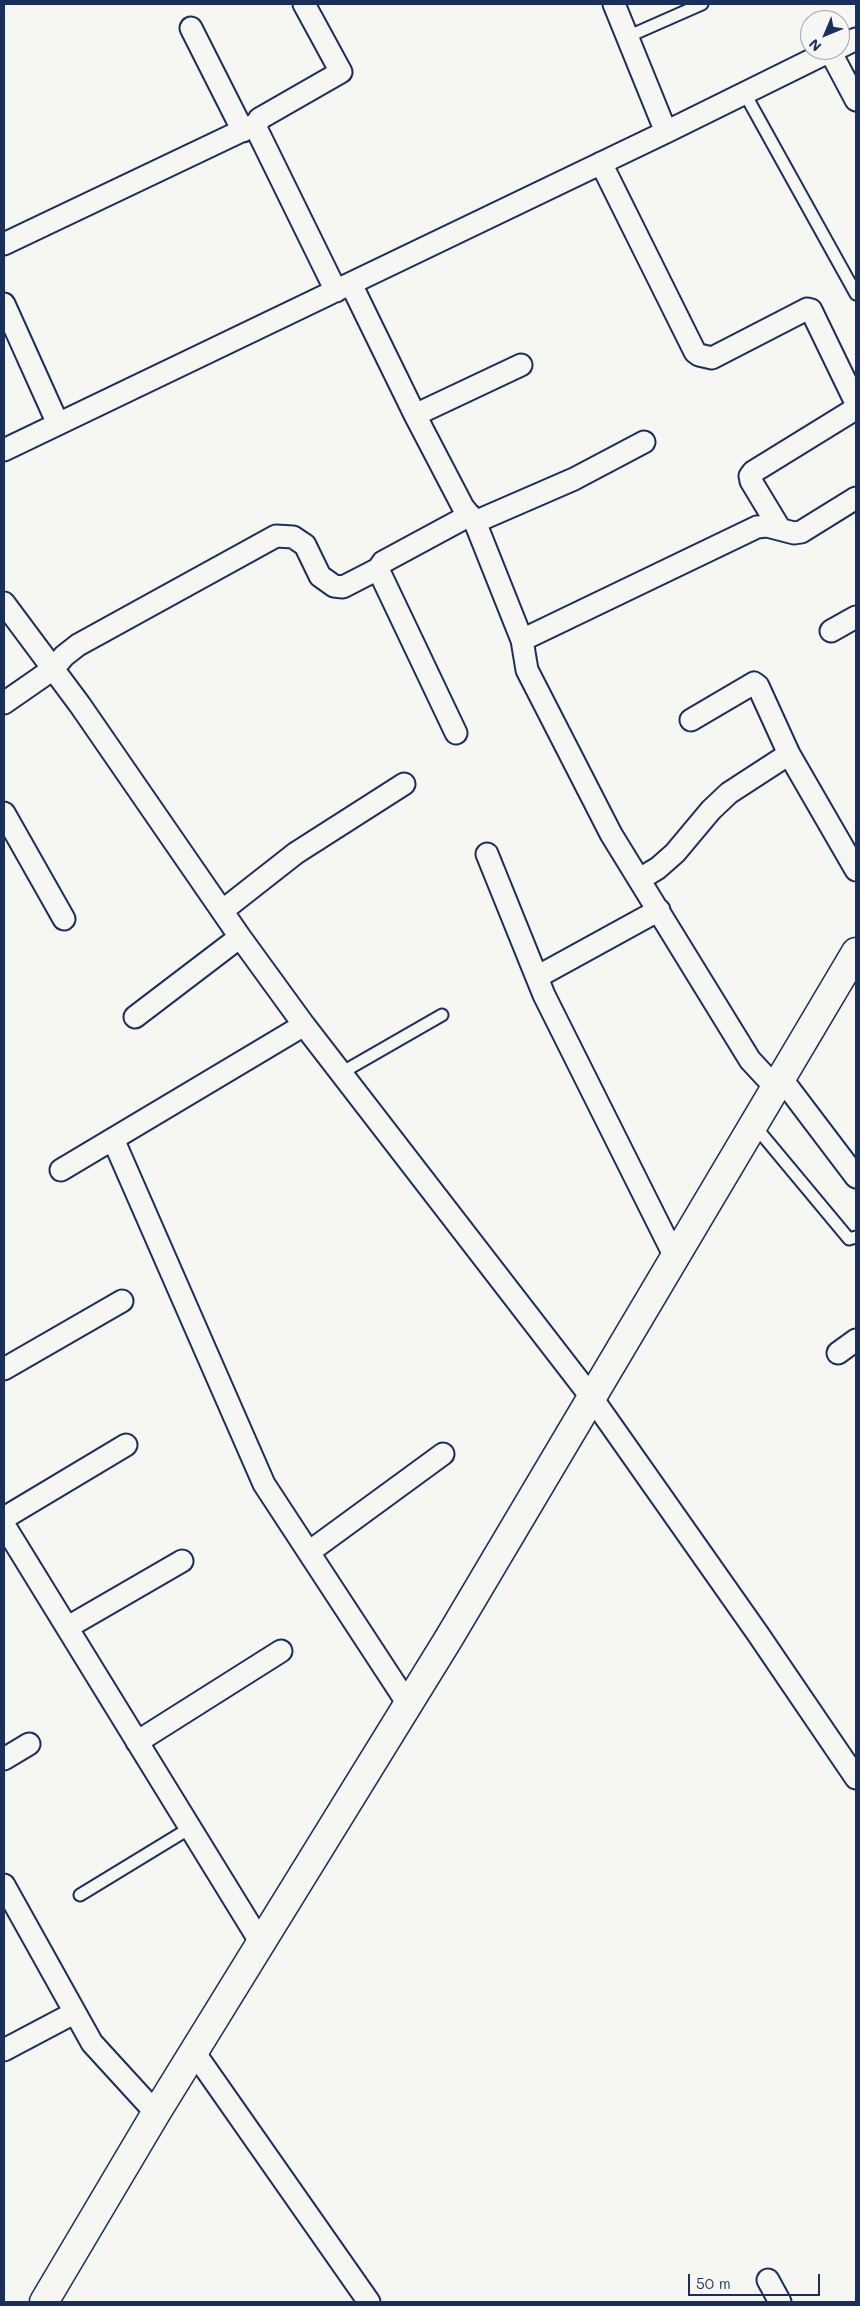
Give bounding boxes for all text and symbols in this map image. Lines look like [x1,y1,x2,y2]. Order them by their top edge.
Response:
north arrow [800,10,850,60]
text: N [804,35,825,56]
scale bar [690,2264,822,2296]
text: 50 m [696,2273,731,2293]

